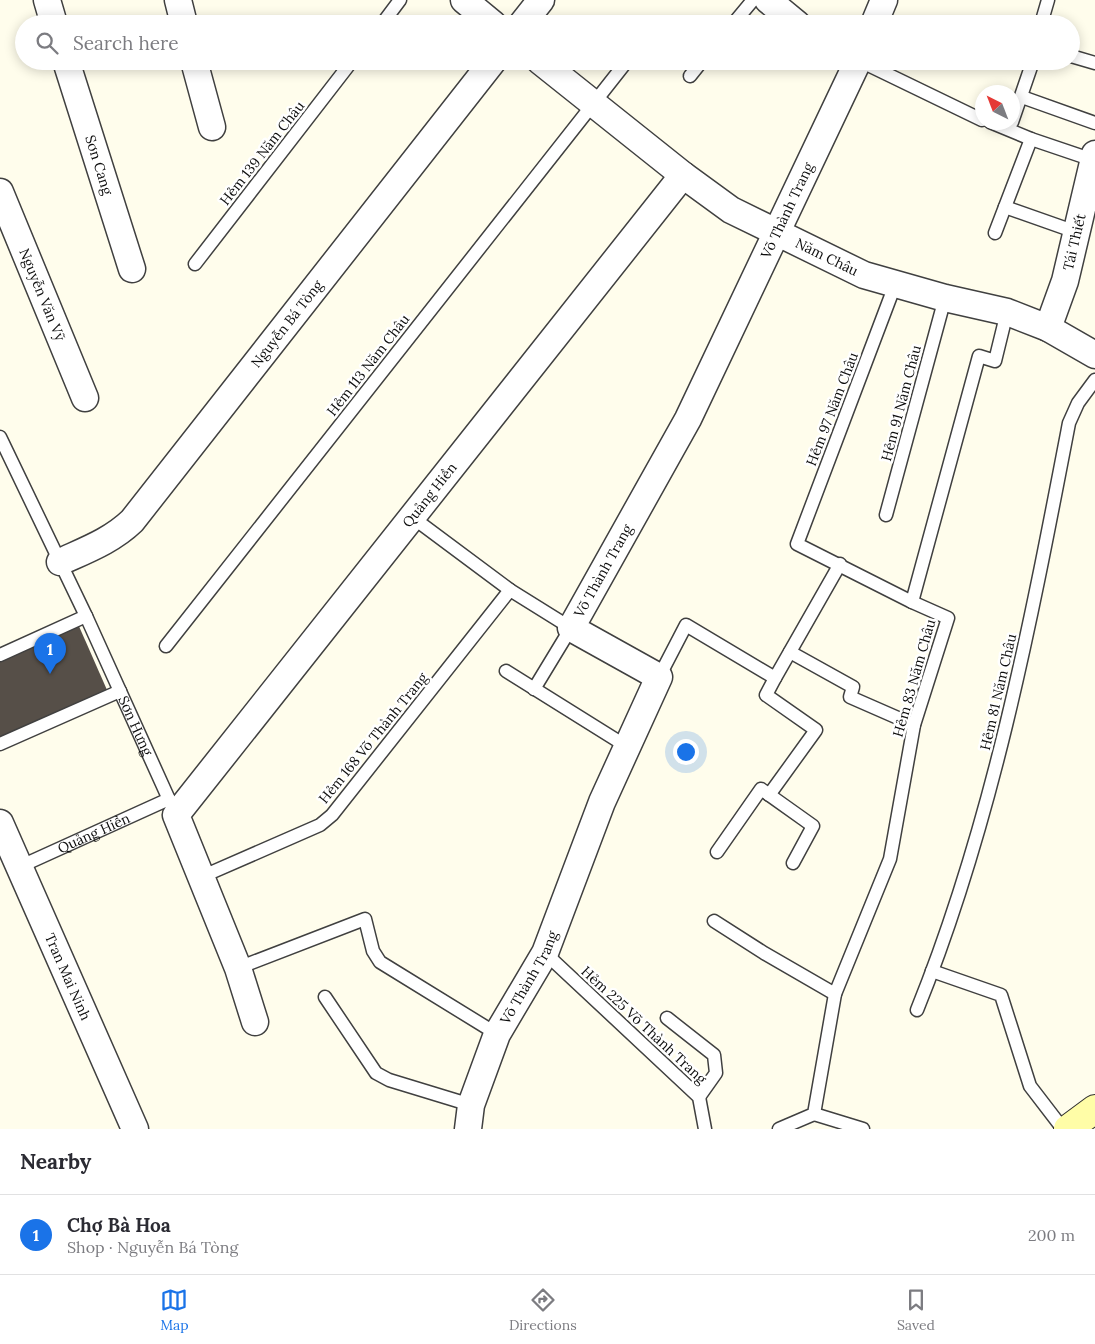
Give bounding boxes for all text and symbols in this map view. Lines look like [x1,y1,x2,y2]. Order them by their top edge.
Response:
search box [15,15,1080,70]
icon: search [33,29,61,57]
text: Search here [73,31,179,55]
north arrow [975,85,1020,130]
street label: Hẻm 139 Năm Châu [216,97,308,209]
street label: Sơn Cang [81,133,117,197]
street label: Võ Thành Trang [756,159,818,262]
street label: Tái Thiết [1059,211,1090,272]
street label: Năm Châu [792,234,861,280]
street label: Nguyễn Văn Vỹ [15,246,70,344]
street label: Nguyễn Bá Tòng [247,276,327,371]
street label: Hẻm 113 Năm Châu [323,311,413,419]
street label: Hẻm 91 Năm Châu [877,343,925,463]
street label: Hẻm 97 Năm Châu [802,350,862,468]
street label: Quảng Hiền [398,459,461,531]
street label: Võ Thành Trang [569,521,636,621]
street label: Hẻm 83 Năm Châu [889,617,939,739]
street label: Hẻm 81 Năm Châu [976,632,1020,752]
pin: 1 [34,633,66,674]
street label: Hẻm 168 Võ Thành Trang [315,669,432,807]
street label: Sơn Hưng [114,693,157,759]
your location [673,739,699,765]
street label: Quảng Hiền [55,809,133,857]
street label: Võ Thành Trang [496,928,562,1028]
street label: Tran Mai Ninh [41,930,95,1023]
street label: Hẻm 225 Võ Thành Trang [578,962,711,1088]
text: Nearby [20,1148,91,1175]
text: Chợ Bà Hoa [67,1213,171,1237]
text: 1 [33,1225,39,1245]
text: 200 m [1028,1225,1075,1245]
text: Shop · Nguyễn Bá Tòng [67,1237,238,1257]
tab: Map [160,1286,189,1334]
tab: Directions [509,1286,577,1334]
tab: Saved [897,1286,935,1334]

